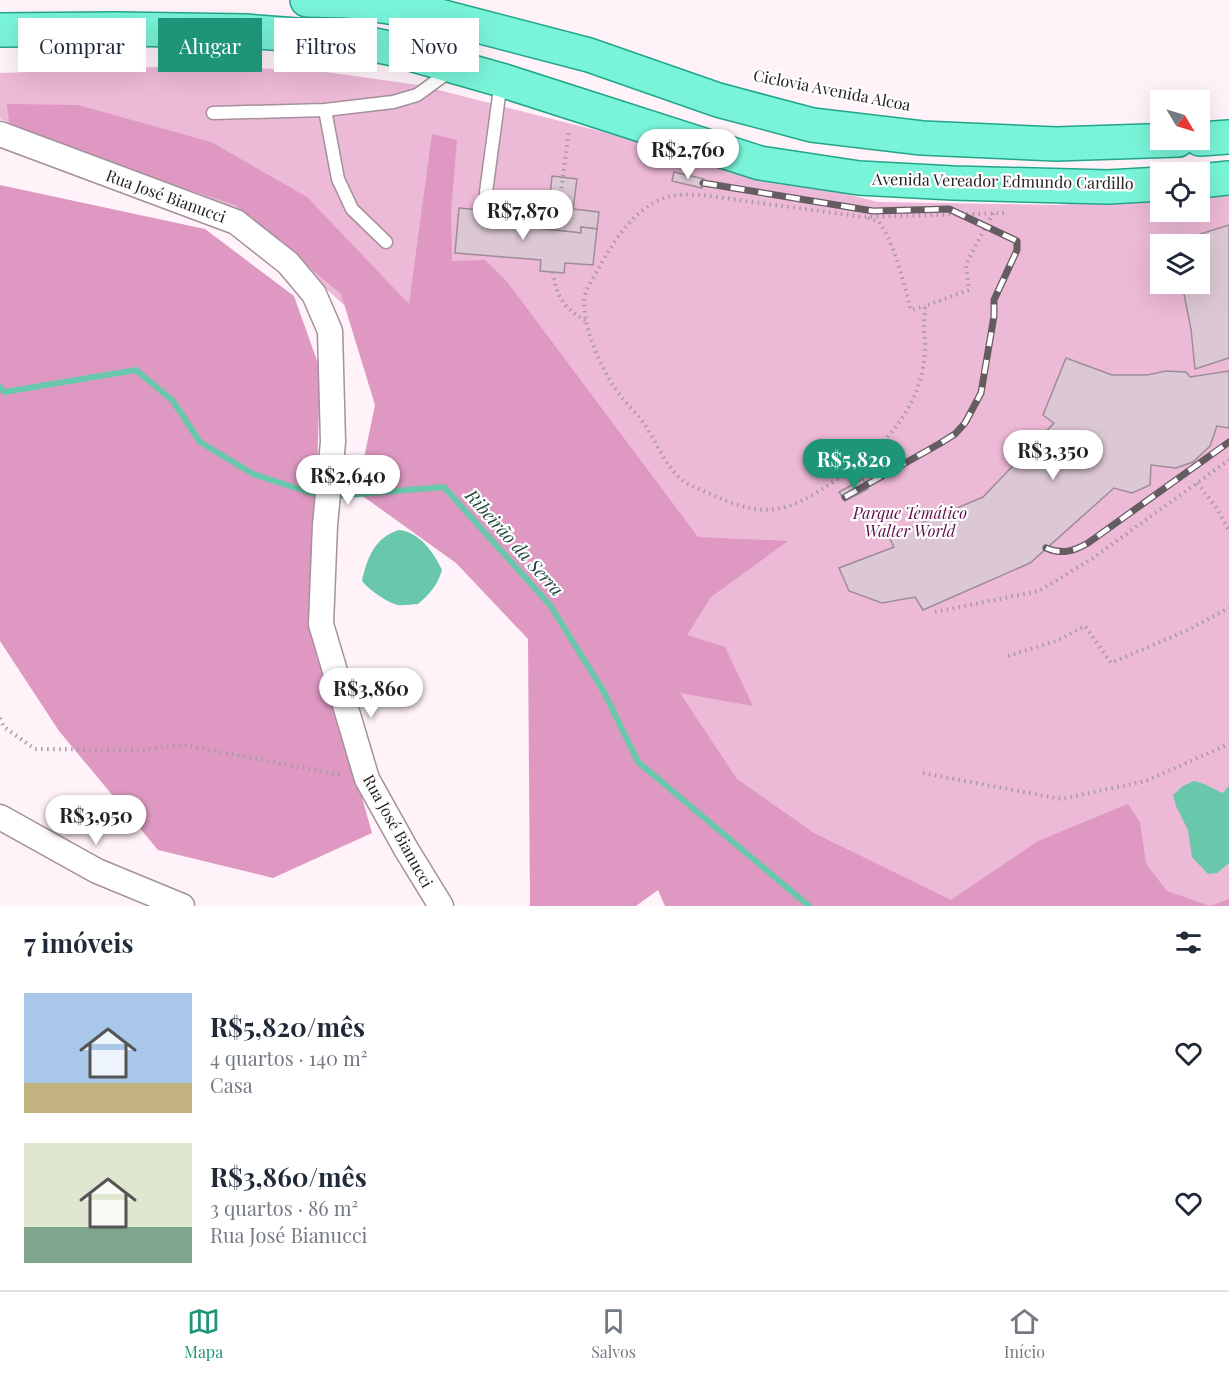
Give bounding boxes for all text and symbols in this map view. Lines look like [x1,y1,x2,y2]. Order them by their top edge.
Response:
chip: Comprar [18,18,146,72]
chip: Alugar [158,18,262,72]
chip: Filtros [274,18,377,72]
chip: Novo [389,18,479,72]
street label: Ciclovia Avenida Alcoa [752,64,913,115]
north arrow [1150,90,1210,150]
map controls [1150,90,1210,294]
pin: R$2,760 [633,129,743,180]
text: R$2,760 [651,135,725,162]
button: locate [1150,162,1210,222]
street label: Rua José Bianucci [103,164,229,227]
street label: Avenida Vereador Edmundo Cardillo [871,168,1134,193]
pin: R$7,870 [468,190,578,241]
text: R$7,870 [487,196,559,223]
button: layers [1150,234,1210,294]
pin: R$3,350 [998,430,1108,481]
text: R$3,350 [1017,436,1089,463]
pin: R$5,820 [799,439,909,490]
text: R$5,820 [817,445,891,472]
pin: R$2,640 [293,455,403,506]
text: R$2,640 [310,461,386,488]
water label: Ribeirão da Serra [460,483,569,601]
park label: Parque Temático Walter World [852,502,967,541]
pin: R$3,860 [316,668,426,719]
text: R$3,860 [333,674,409,701]
street label: Rua José Bianucci [359,771,438,891]
pin: R$3,950 [41,795,151,846]
text: R$3,950 [59,801,133,828]
text: 7 imóveis [24,925,134,960]
icon: filters [1172,926,1205,959]
text: R$5,820/mês [210,1009,365,1044]
icon: home [72,1017,144,1089]
icon: heart [1172,1037,1205,1070]
text: 4 quartos · 140 m² [210,1044,368,1071]
text: Casa [210,1071,253,1098]
text: R$3,860/mês [210,1159,367,1194]
icon: home [72,1167,144,1239]
icon: heart [1172,1187,1205,1220]
text: 3 quartos · 86 m² [210,1194,358,1221]
text: Rua José Bianucci [210,1221,367,1248]
tab: Mapa [184,1305,223,1362]
tab: Salvos [591,1305,636,1362]
tab: Início [1004,1305,1045,1362]

